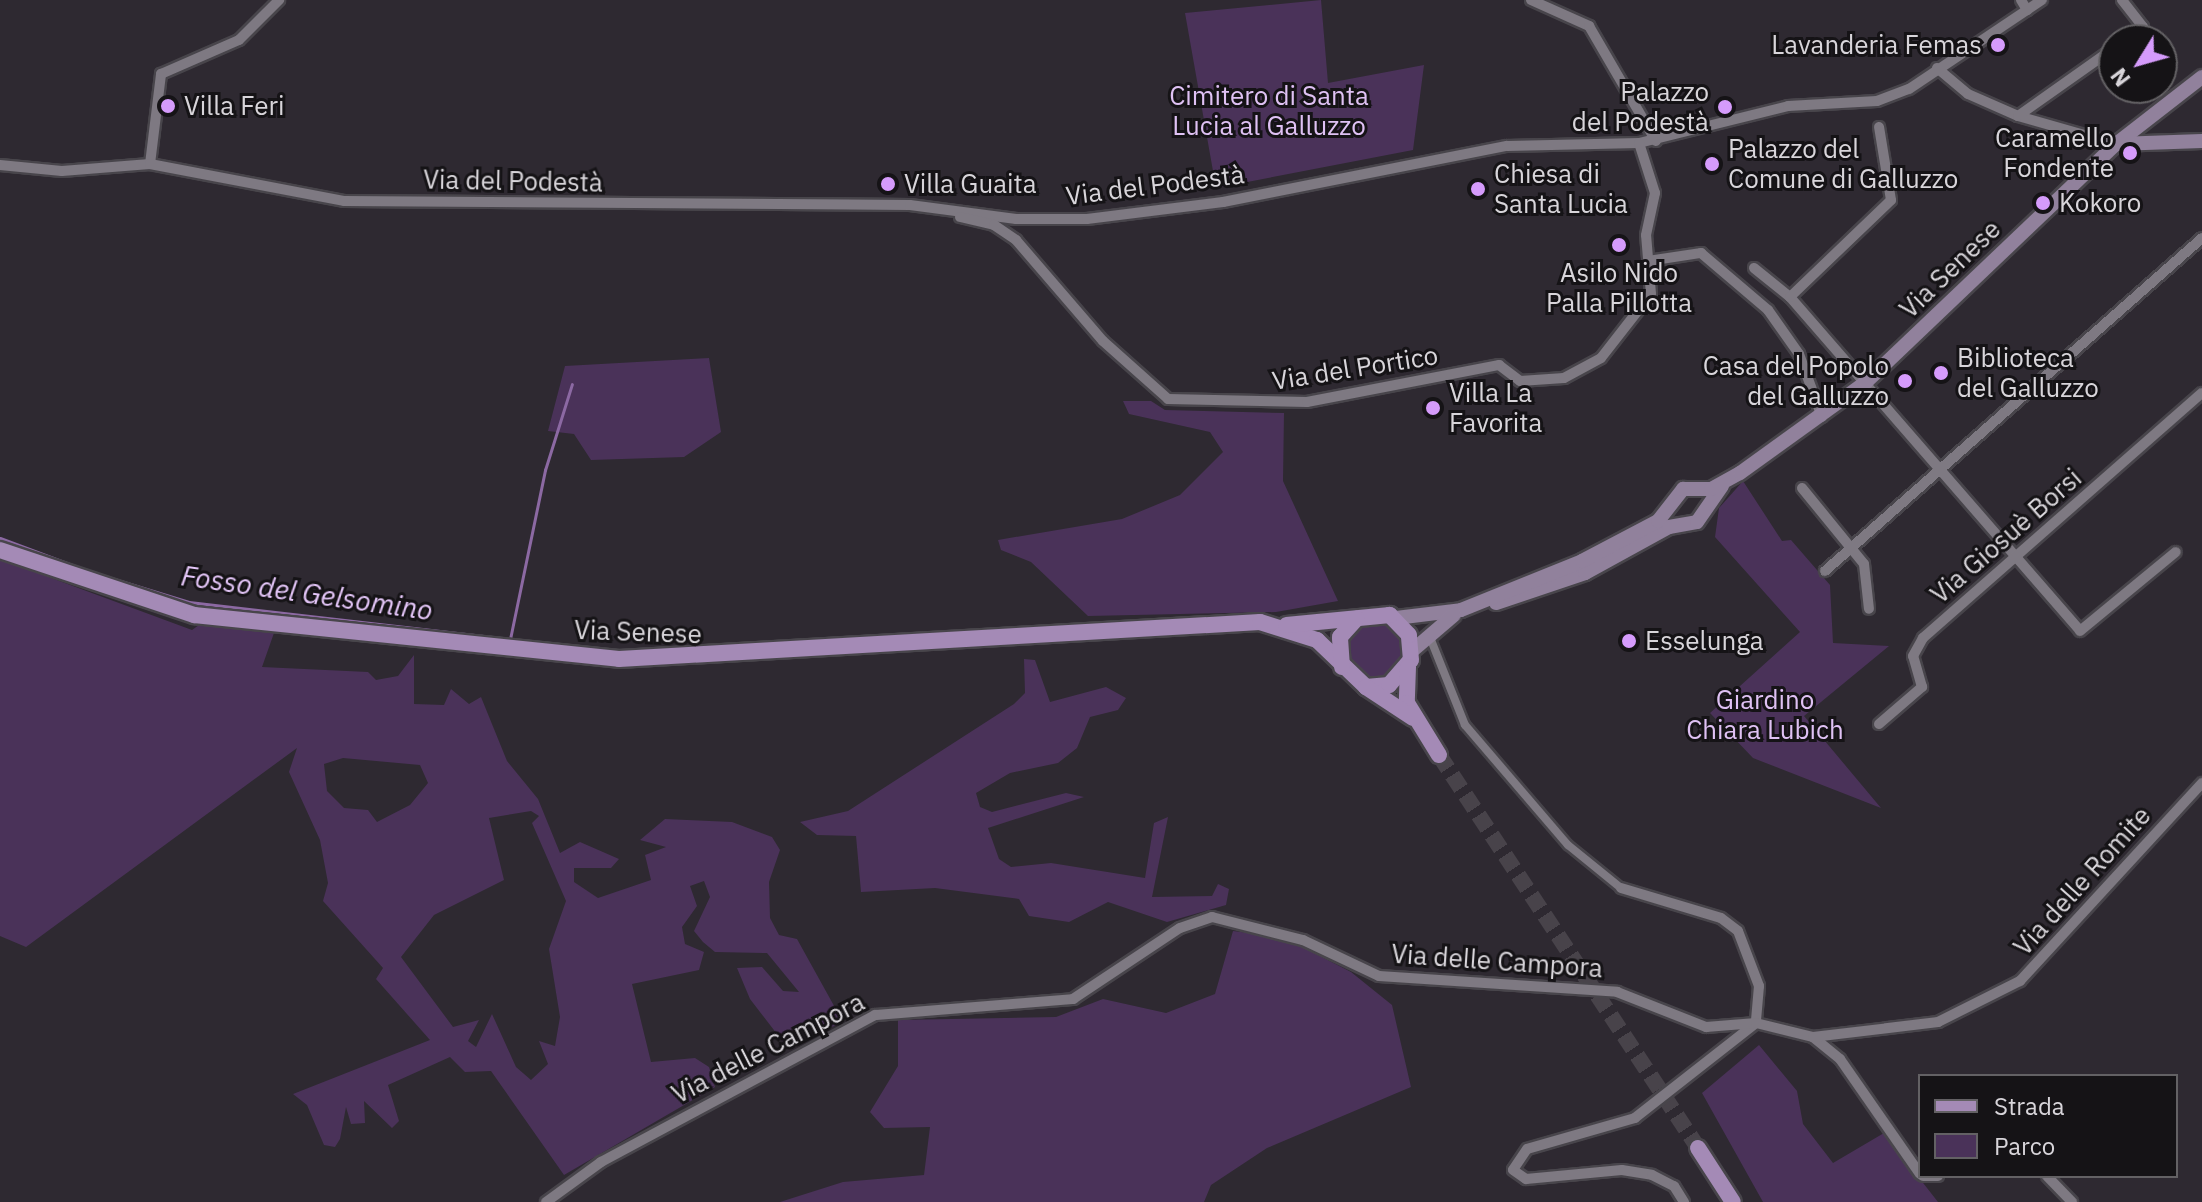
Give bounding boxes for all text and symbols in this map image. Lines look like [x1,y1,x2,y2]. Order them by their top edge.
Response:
north arrow [2098,24,2178,104]
place label: Lavanderia Femas [1771,29,1982,61]
marker: Lavanderia Femas [1989,36,2007,54]
text: N [2104,62,2136,93]
place label: Palazzo del Podestà [1572,76,1709,138]
park label: Cimitero di Santa Lucia al Galluzzo [1169,80,1369,142]
place label: Villa Feri [184,90,285,122]
marker: Villa Feri [159,97,177,115]
marker: Palazzo del Podestà [1716,98,1734,116]
place label: Caramello Fondente [1995,122,2114,184]
place label: Palazzo del Comune di Galluzzo [1728,133,1958,194]
marker: Caramello Fondente [2121,144,2139,162]
marker: Palazzo del Comune di Galluzzo [1703,155,1721,173]
place label: Chiesa di Santa Lucia [1494,158,1628,220]
street label: Via del Podestà [1064,159,1246,211]
street label: Via del Podestà [423,164,603,198]
place label: Villa Guaita [904,168,1037,200]
marker: Villa Guaita [879,175,897,193]
marker: Chiesa di Santa Lucia [1469,180,1487,198]
place label: Kokoro [2059,187,2141,219]
marker: Kokoro [2034,194,2052,212]
street label: Via Senese [1893,213,2007,325]
marker: Asilo Nido Palla Pillotta [1610,236,1628,254]
place label: Asilo Nido Palla Pillotta [1546,257,1692,318]
street label: Via del Portico [1270,339,1440,397]
place label: Biblioteca del Galluzzo [1957,342,2099,404]
place label: Casa del Popolo del Galluzzo [1703,350,1889,412]
marker: Biblioteca del Galluzzo [1932,364,1950,382]
marker: Casa del Popolo del Galluzzo [1896,372,1914,390]
place label: Villa La Favorita [1449,377,1542,438]
marker: Villa La Favorita [1424,399,1442,417]
street label: Via Giosuè Borsi [1924,462,2088,610]
water label: Fosso del Gelsomino [179,559,435,627]
street label: Via Senese [574,614,702,650]
place label: Esselunga [1645,625,1764,657]
marker: Esselunga [1620,632,1638,650]
park label: Giardino Chiara Lubich [1686,684,1844,746]
street label: Via delle Romite [2007,800,2157,962]
street label: Via delle Campora [1390,938,1604,984]
street label: Via delle Campora [667,986,869,1110]
legend [1918,1074,2178,1178]
text: Strada [1994,1090,2065,1122]
text: Parco [1994,1130,2055,1162]

